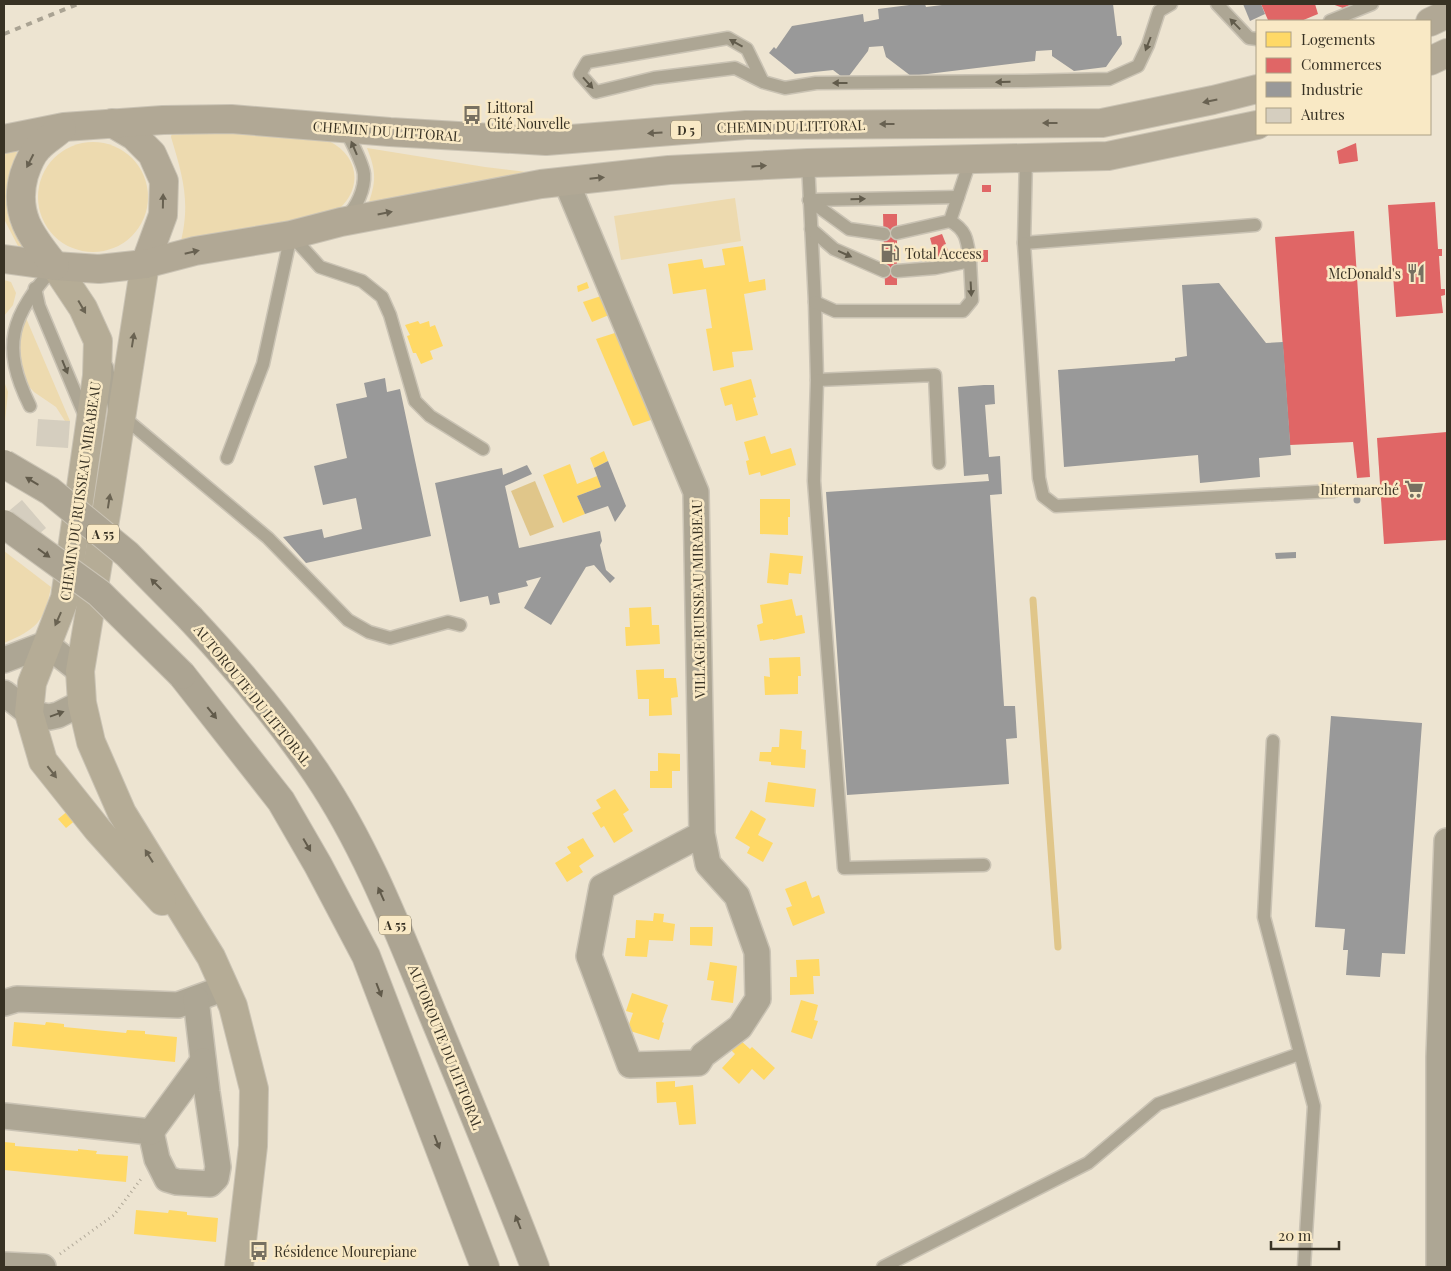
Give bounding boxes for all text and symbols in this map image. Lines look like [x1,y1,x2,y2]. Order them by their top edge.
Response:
one-way arrow [1229,19,1241,31]
legend [1256,20,1431,135]
text: Logements [1301,29,1375,49]
one-way arrow [1144,37,1152,52]
one-way arrow [729,39,744,47]
text: Commerces [1301,54,1382,74]
one-way arrow [582,77,594,89]
one-way arrow [995,78,1011,86]
one-way arrow [832,79,848,87]
text: Industrie [1301,79,1363,99]
one-way arrow [1202,97,1218,105]
place label: Littoral Cité Nouvelle [487,98,570,133]
bus stop icon: Littoral Cité Nouvelle [461,104,483,126]
text: Autres [1300,104,1345,124]
street label: CHEMIN DU LITTORAL [717,115,865,137]
street label: CHEMIN DU LITTORAL [312,116,462,146]
one-way arrow [1041,119,1057,127]
road number: D 5 [671,120,701,140]
one-way arrow [879,120,895,128]
one-way arrow [647,129,663,137]
one-way arrow [349,141,357,155]
one-way arrow [26,154,34,169]
one-way arrow [751,161,767,169]
one-way arrow [590,174,606,182]
one-way arrow [160,193,168,209]
one-way arrow [850,195,866,203]
one-way arrow [378,209,394,217]
fuel station icon: Total Access [879,242,901,264]
place label: Total Access [905,244,982,263]
one-way arrow [184,248,199,256]
one-way arrow [838,250,852,258]
restaurant icon: McDonald's [1405,262,1427,284]
place label: McDonald's [1328,264,1401,283]
one-way arrow [968,281,976,297]
one-way arrow [78,299,86,314]
one-way arrow [129,332,137,348]
one-way arrow [61,360,69,374]
street label: CHEMIN DU RUISSEAU MIRABEAU [55,380,105,602]
one-way arrow [25,476,38,485]
supermarket icon: Intermarché [1403,478,1425,500]
place label: Intermarché [1320,480,1399,499]
one-way arrow [105,493,113,509]
street label: VILLAGE RUISSEAU MIRABEAU [687,499,709,700]
road number: A 55 [87,524,119,544]
one-way arrow [37,547,50,557]
one-way arrow [151,578,163,590]
one-way arrow [53,612,61,626]
street label: AUTOROUTE DU LITTORAL [189,620,316,770]
one-way arrow [207,707,218,720]
one-way arrow [50,710,65,718]
one-way arrow [46,765,57,778]
one-way arrow [302,839,311,852]
one-way arrow [144,849,153,862]
one-way arrow [377,887,385,901]
road number: A 55 [379,916,411,934]
street label: AUTOROUTE DU LITTORAL [404,961,488,1132]
one-way arrow [376,983,383,998]
one-way arrow [433,1135,441,1150]
one-way arrow [514,1214,522,1229]
scale bar [1271,1218,1338,1250]
text: 20 m [1278,1225,1312,1245]
bus stop icon: Résidence Mourepiane [248,1240,270,1262]
place label: Résidence Mourepiane [274,1242,417,1261]

